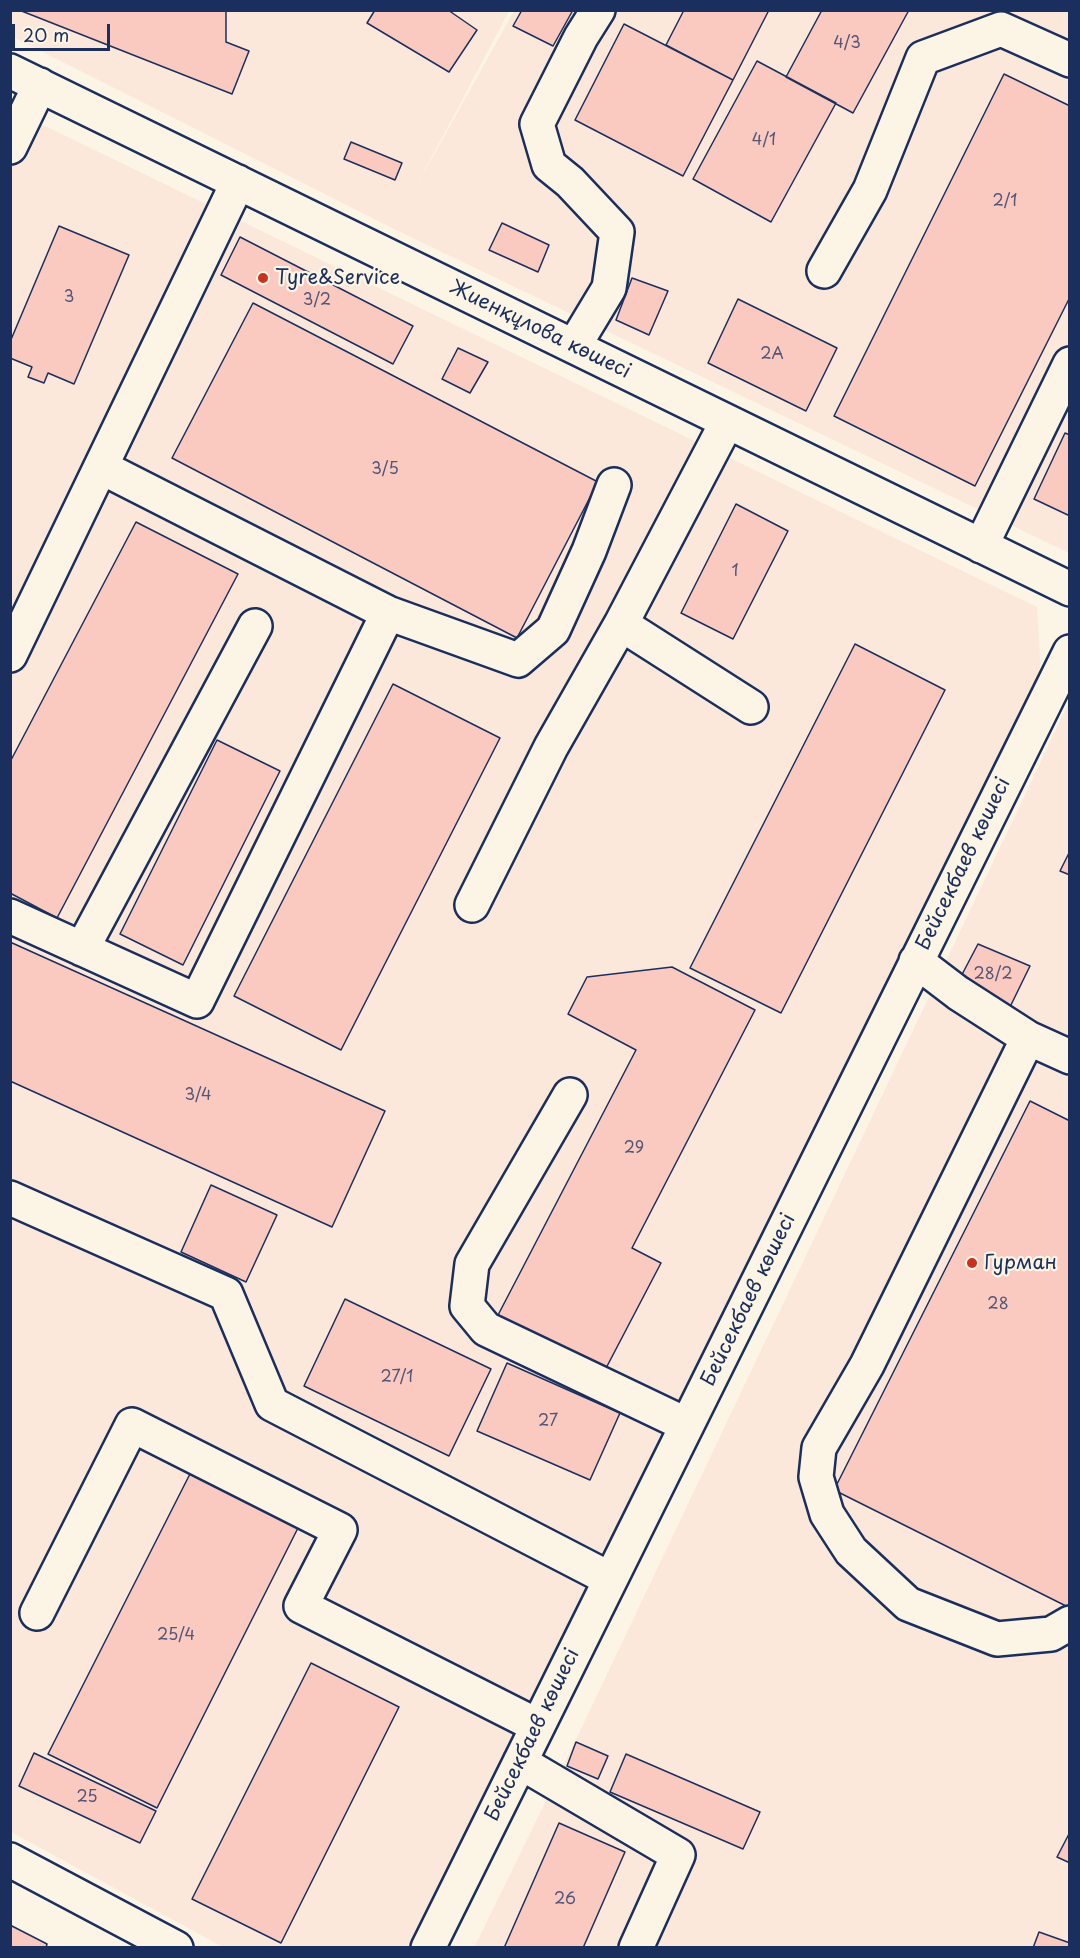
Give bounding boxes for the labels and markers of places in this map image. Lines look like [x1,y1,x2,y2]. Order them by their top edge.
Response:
place label: Tyre&Service [275,266,400,290]
marker: Tyre&Service [256,271,270,285]
place label: Гурман [984,1251,1057,1275]
marker: Гурман [965,1256,979,1270]

